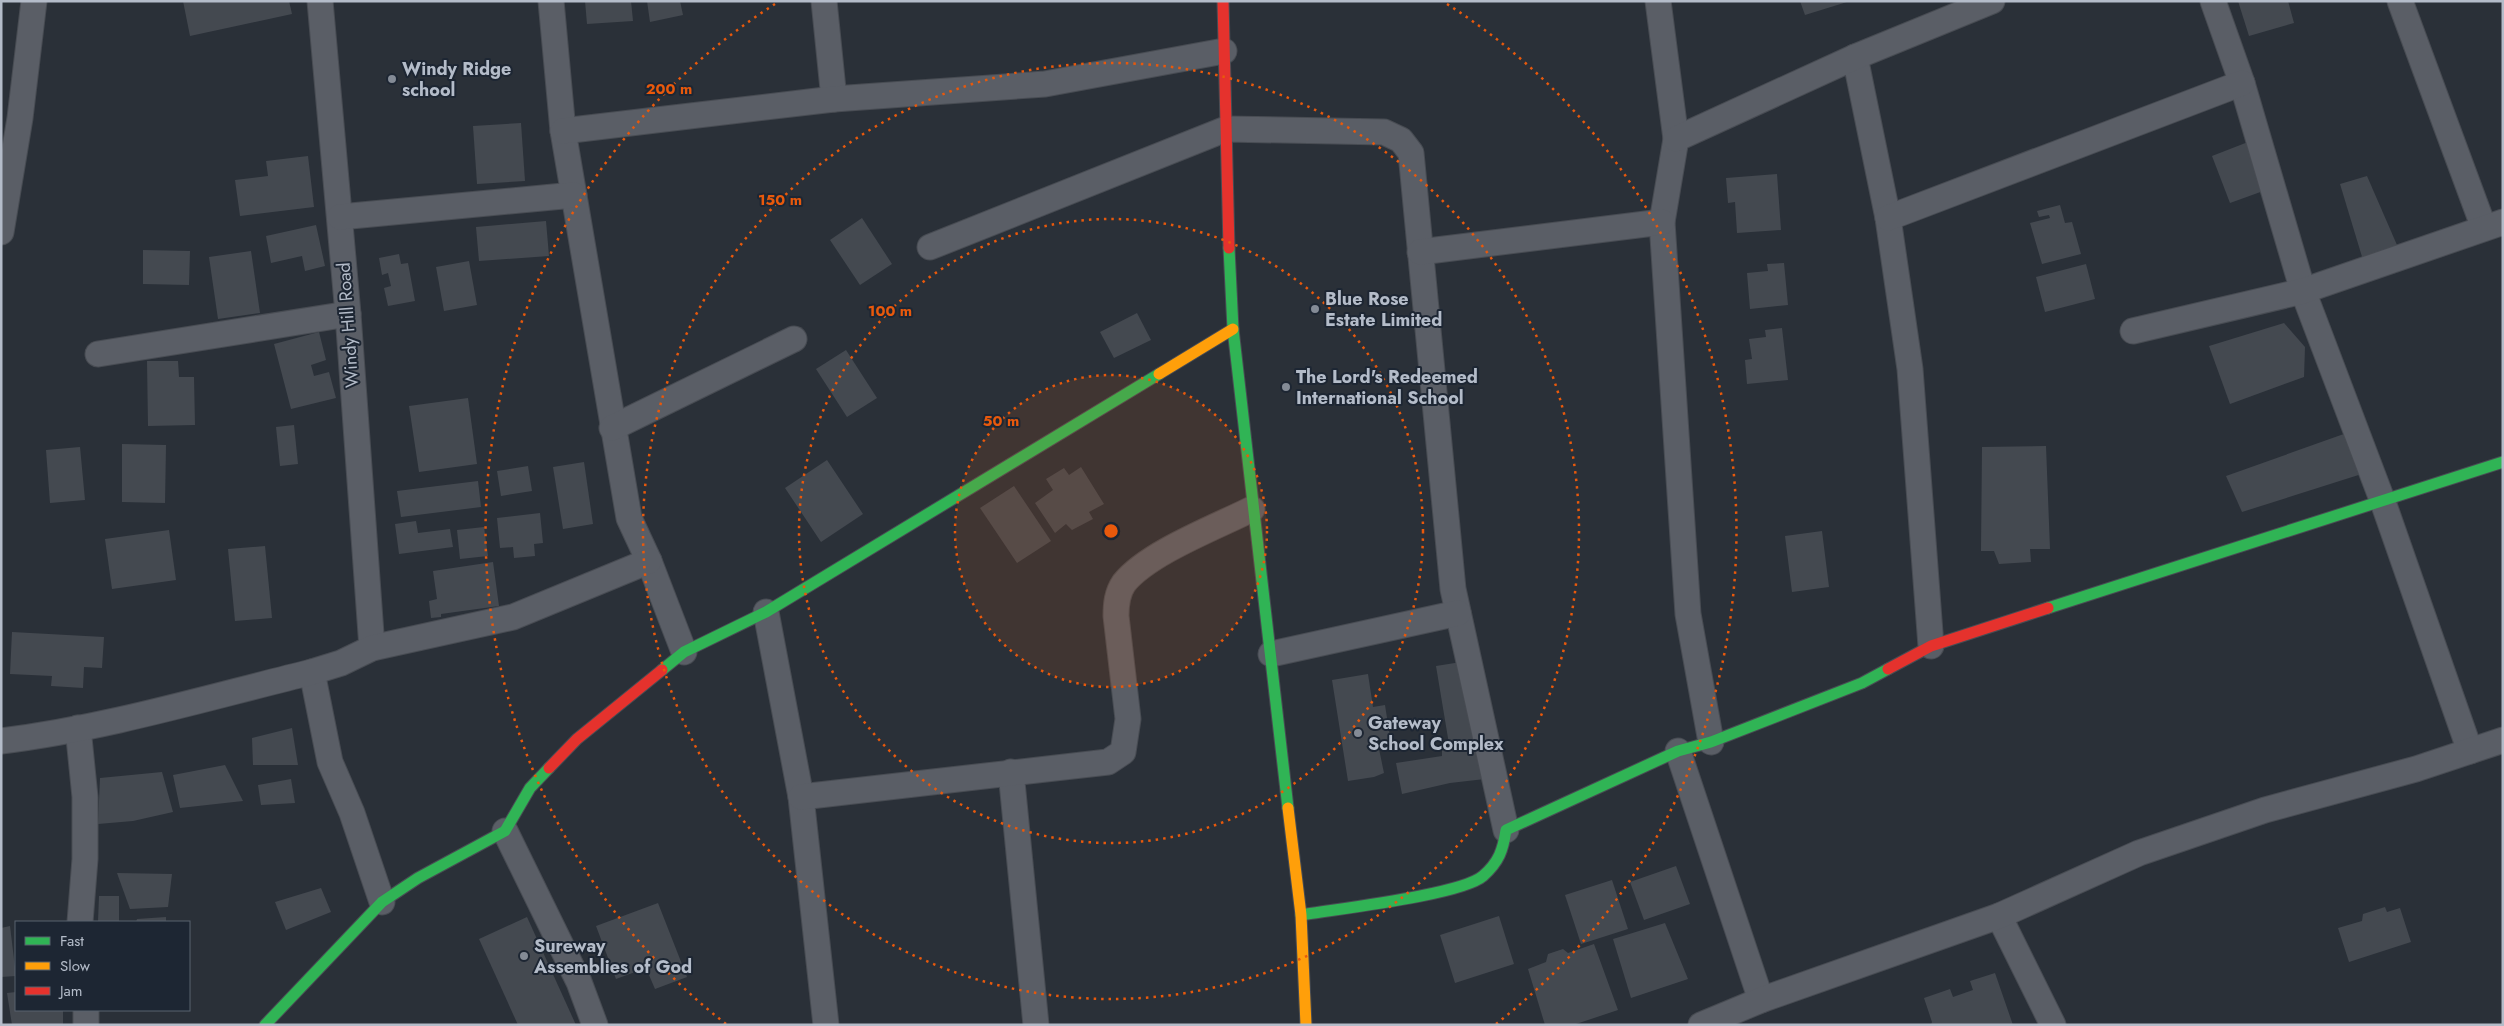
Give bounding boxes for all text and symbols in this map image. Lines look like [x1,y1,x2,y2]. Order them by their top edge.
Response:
place label: Windy Ridge school [402,56,511,103]
marker: Windy Ridge school [386,73,398,85]
text: 200 m [646,78,692,100]
text: 150 m [758,189,802,211]
street label: Windy Hill Road [331,261,365,389]
place label: Blue Rose Estate Limited [1325,286,1442,333]
text: 100 m [868,300,912,322]
marker: Blue Rose Estate Limited [1309,303,1321,315]
place label: The Lord's Redeemed International School [1296,364,1478,411]
marker: The Lord's Redeemed International School [1280,381,1292,393]
text: 50 m [983,410,1019,432]
centre of rings [1102,522,1120,540]
place label: Gateway School Complex [1368,710,1504,757]
marker: Gateway School Complex [1352,727,1364,739]
legend [15,921,190,1011]
text: Fast [60,930,84,952]
place label: Sureway Assemblies of God [533,933,692,980]
marker: Sureway Assemblies of God [518,950,530,962]
text: Slow [60,955,91,977]
text: Jam [58,980,83,1002]

